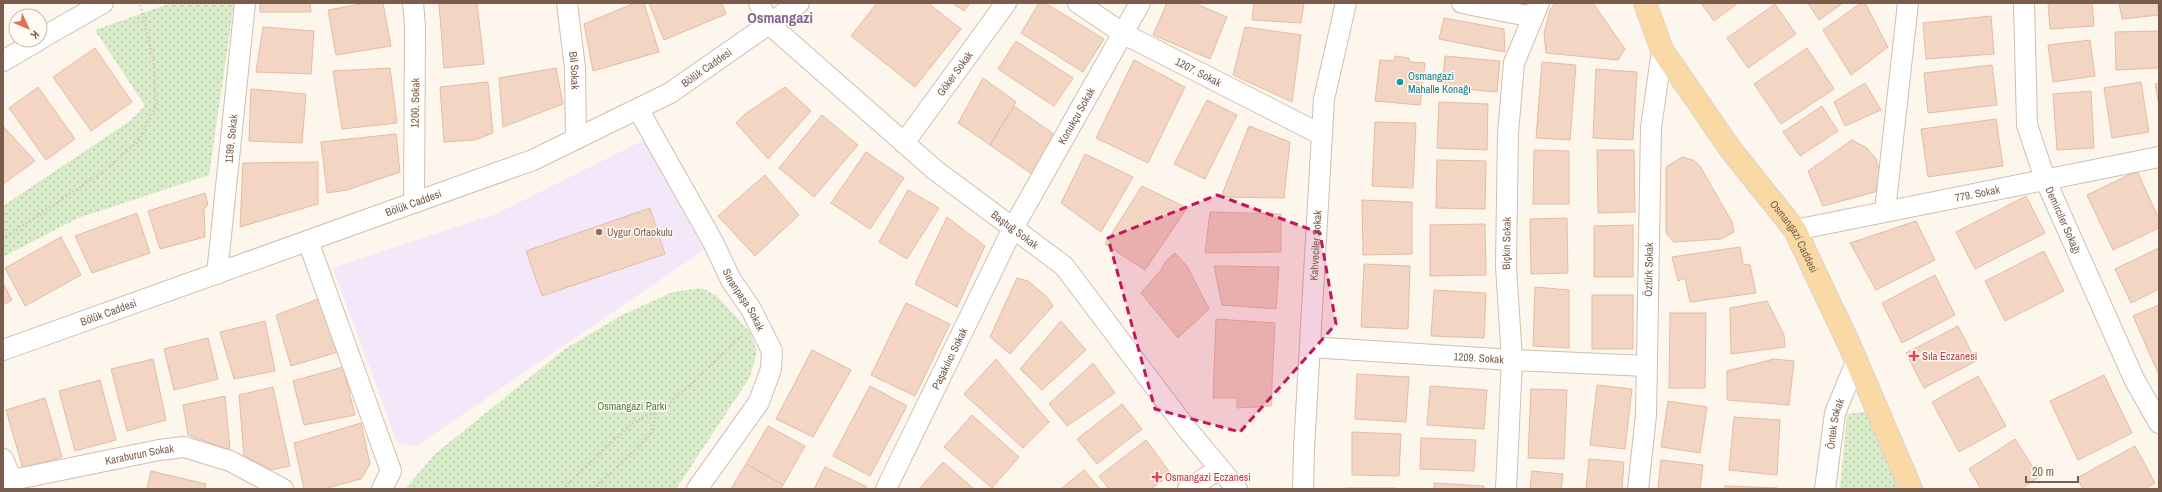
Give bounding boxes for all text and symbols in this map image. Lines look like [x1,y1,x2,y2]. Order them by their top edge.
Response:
district label: Osmangazi [747,7,813,28]
north arrow [8,8,48,48]
text: K [28,28,42,43]
street label: Bölük Caddesi [678,45,735,90]
street label: Göker Sokak [934,48,976,99]
street label: Bil Sokak [566,51,582,90]
street label: 1207. Sokak [1173,54,1224,90]
place label: Osmangazi Mahalle Konağı [1408,69,1471,96]
street label: 1200. Sokak [408,77,422,128]
marker: Osmangazi Mahalle Konağı [1395,77,1405,87]
street label: Konukçu Sokak [1055,85,1098,147]
street label: 1199. Sokak [221,113,241,164]
street label: 779. Sokak [1954,182,2001,205]
street label: Demirciler Sokağı [2042,184,2084,256]
street label: Bölük Caddesi [383,186,443,219]
street label: Osmangazi Caddesi [1767,197,1821,275]
street label: Baştuğ Sokak [988,207,1042,252]
street label: Kahveciler Sokak [1307,209,1325,281]
street label: Biçkin Sokak [1499,216,1514,270]
place label: Uygur Ortaokulu [607,225,673,239]
marker: Uygur Ortaokulu [594,227,604,237]
street label: Öztürk Sokak [1641,242,1656,297]
street label: Sinanpaşa Sokak [719,266,768,334]
street label: Bölük Caddesi [78,296,138,329]
street label: Paşakılıcı Sokak [929,325,971,392]
street label: 1209. Sokak [1453,349,1505,366]
place label: Sıla Eczanesi [1922,349,1977,363]
marker: Sıla Eczanesi [1909,351,1919,361]
street label: Öntek Sokak [1823,396,1847,450]
park label: Osmangazi Parkı [597,399,667,413]
street label: Karaburun Sokak [104,441,175,468]
scale bar [2026,458,2078,484]
text: 20 m [2032,464,2054,480]
place label: Osmangazi Eczanesi [1165,470,1251,484]
marker: Osmangazi Eczanesi [1152,472,1162,482]

